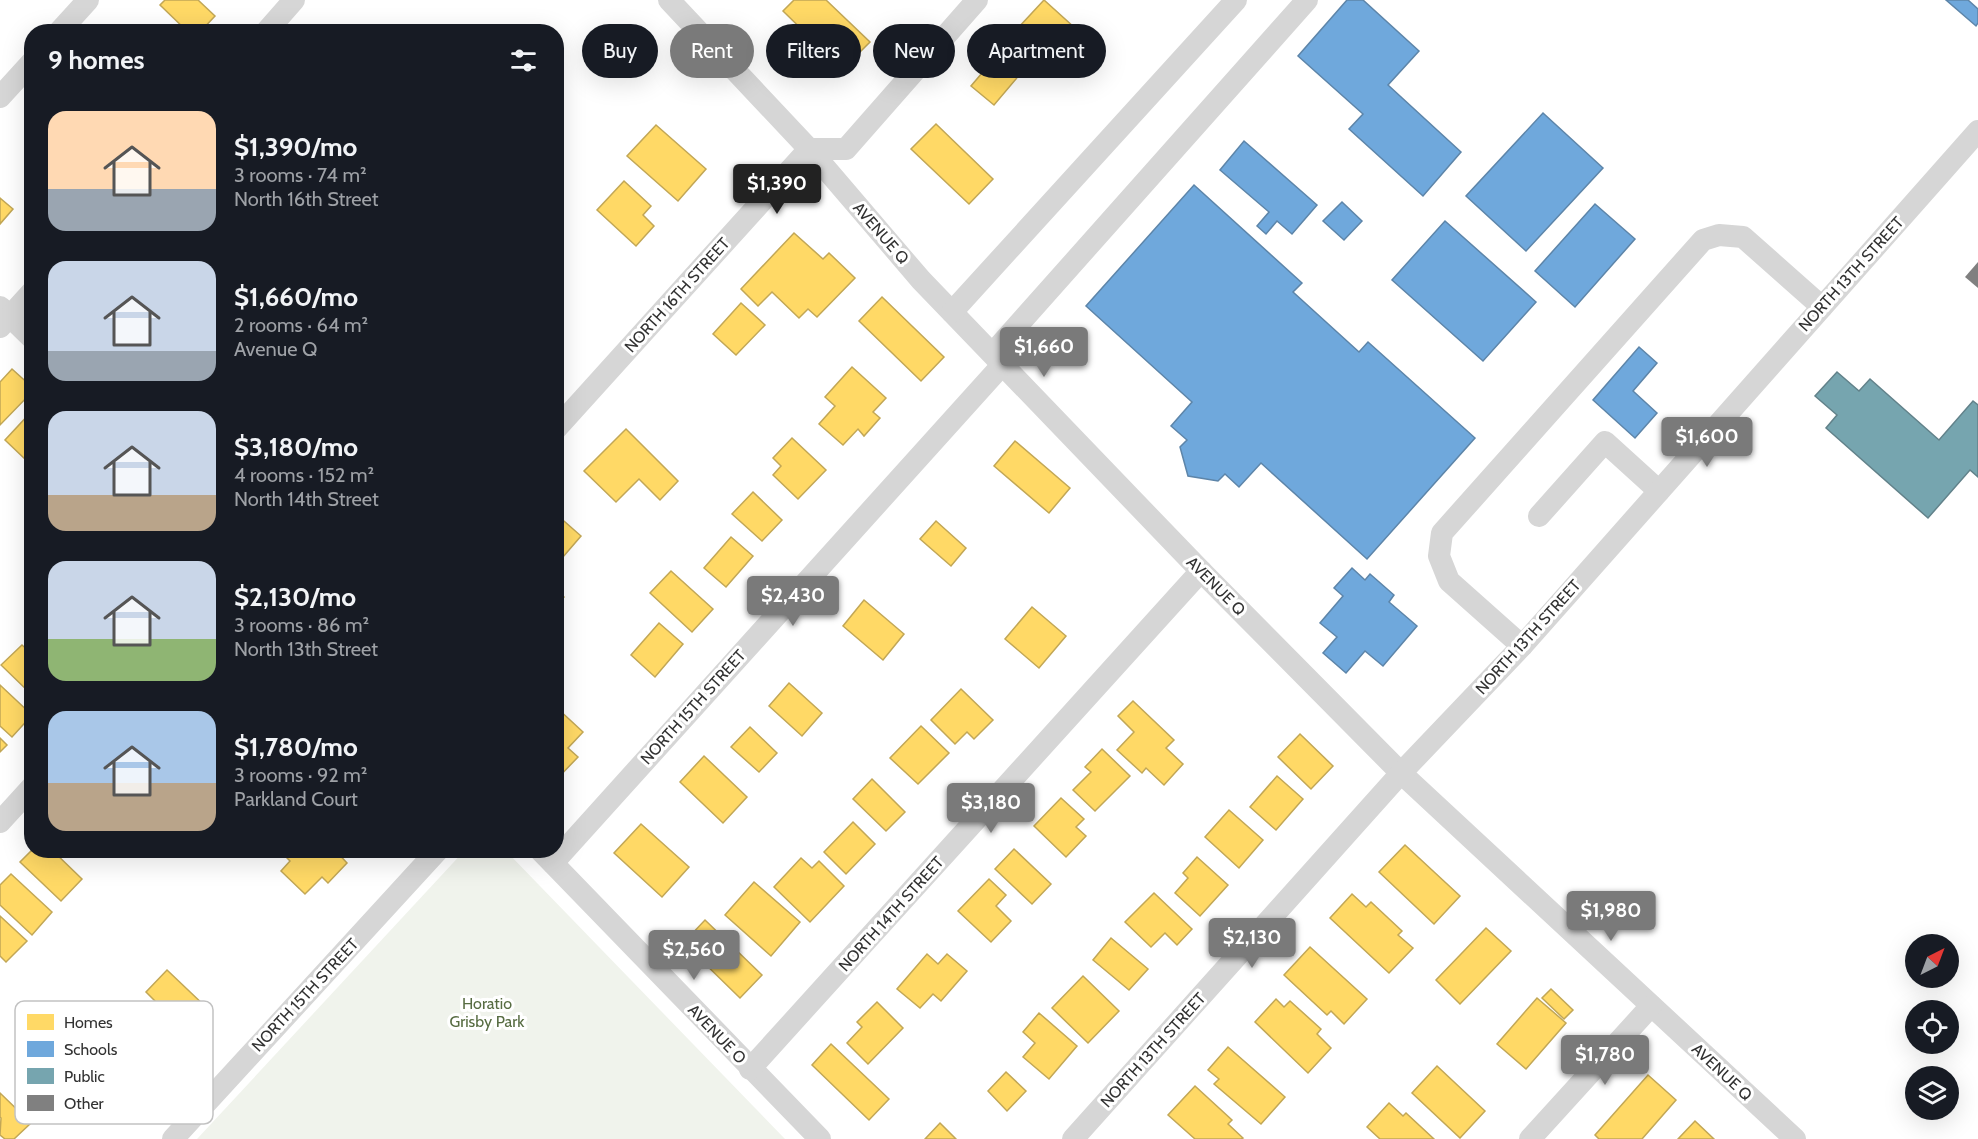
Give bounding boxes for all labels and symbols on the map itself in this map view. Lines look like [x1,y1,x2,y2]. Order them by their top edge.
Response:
pin: $1,390 [728,164,826,215]
street label: AVENUE Q [849,198,913,268]
street label: NORTH 13TH STREET [1795,212,1908,335]
street label: NORTH 16TH STREET [621,233,734,356]
pin: $1,660 [995,327,1093,378]
pin: $1,600 [1658,417,1756,468]
street label: AVENUE Q [1183,553,1249,619]
street label: NORTH 13TH STREET [1472,575,1585,698]
pin: $2,430 [744,576,842,627]
street label: NORTH 15TH STREET [637,645,750,768]
pin: $3,180 [942,783,1040,834]
street label: NORTH 14TH STREET [834,852,948,975]
pin: $1,980 [1562,891,1660,942]
pin: $2,130 [1203,918,1301,969]
pin: $2,560 [645,930,743,981]
street label: NORTH 15TH STREET [248,934,363,1055]
north arrow [1905,934,1959,988]
street label: NORTH 13TH STREET [1097,988,1210,1111]
park label: Horatio Grisby Park [450,994,525,1031]
street label: AVENUE O [684,1000,750,1068]
legend [15,1001,213,1124]
text: Homes [64,1013,113,1032]
pin: $1,780 [1556,1035,1654,1086]
street label: AVENUE Q [1688,1039,1756,1105]
text: Schools [64,1040,118,1059]
text: Public [64,1067,105,1086]
text: Other [64,1094,105,1113]

